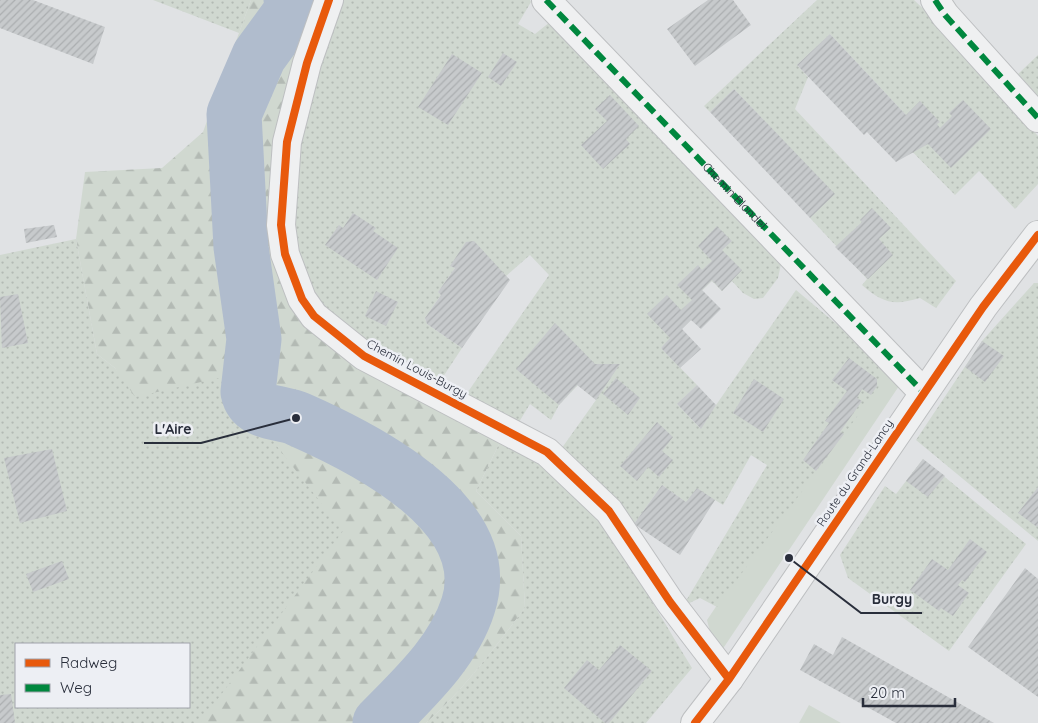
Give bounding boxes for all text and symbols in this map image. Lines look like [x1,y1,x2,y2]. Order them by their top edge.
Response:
street label: Chemin Blondel [699,159,770,232]
street label: Chemin Louis-Burgy [364,336,470,401]
callout: L'Aire [144,414,201,443]
street label: Route du Grand-Lancy [813,416,896,529]
text: L'Aire [154,420,192,438]
callout: Burgy [861,584,922,613]
text: Burgy [872,590,912,608]
legend [15,643,190,708]
text: Radweg [60,653,117,672]
scale bar [863,676,956,708]
text: Weg [60,678,92,697]
text: 20 m [870,683,905,702]

